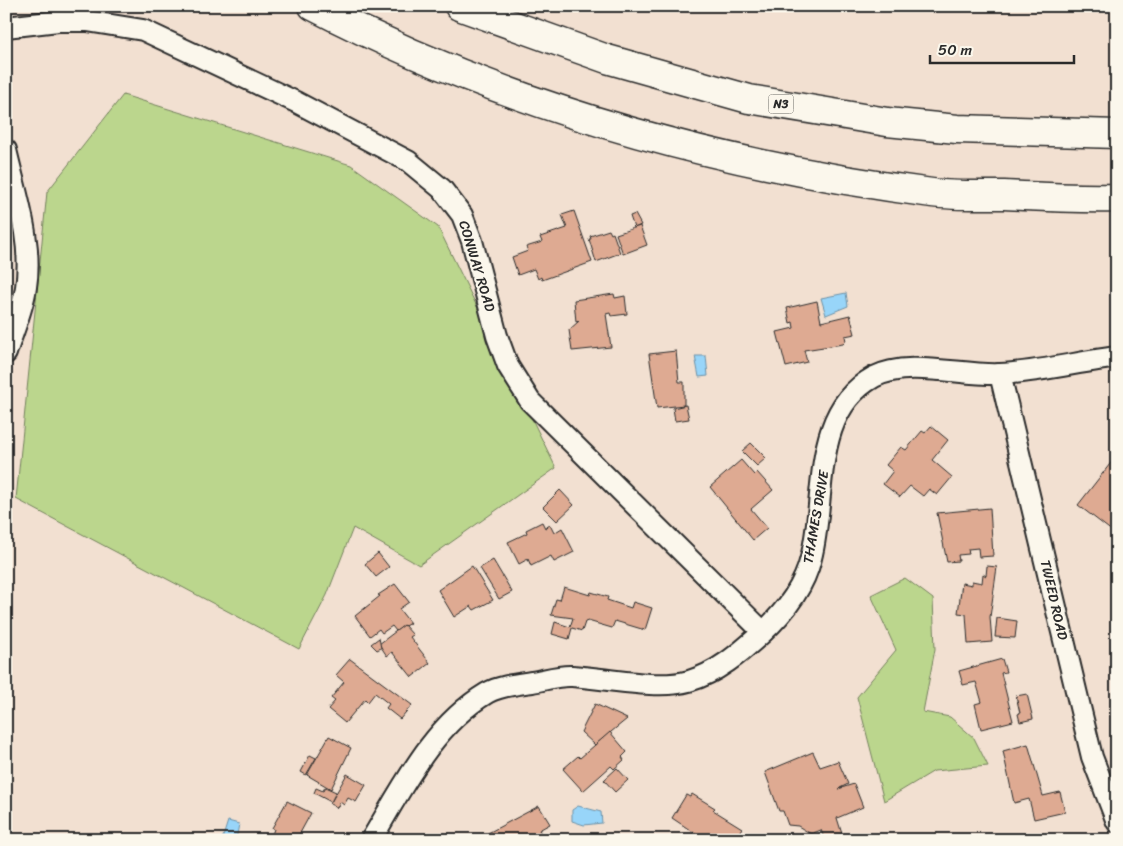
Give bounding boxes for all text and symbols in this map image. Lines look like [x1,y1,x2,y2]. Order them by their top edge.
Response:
scale bar [930,32,1074,64]
text: 50 m [938,37,973,63]
road number: N3 [768,95,794,114]
street label: CONWAY ROAD [451,217,503,315]
street label: THAMES DRIVE [795,467,837,566]
street label: TWEED ROAD [1033,558,1075,643]

